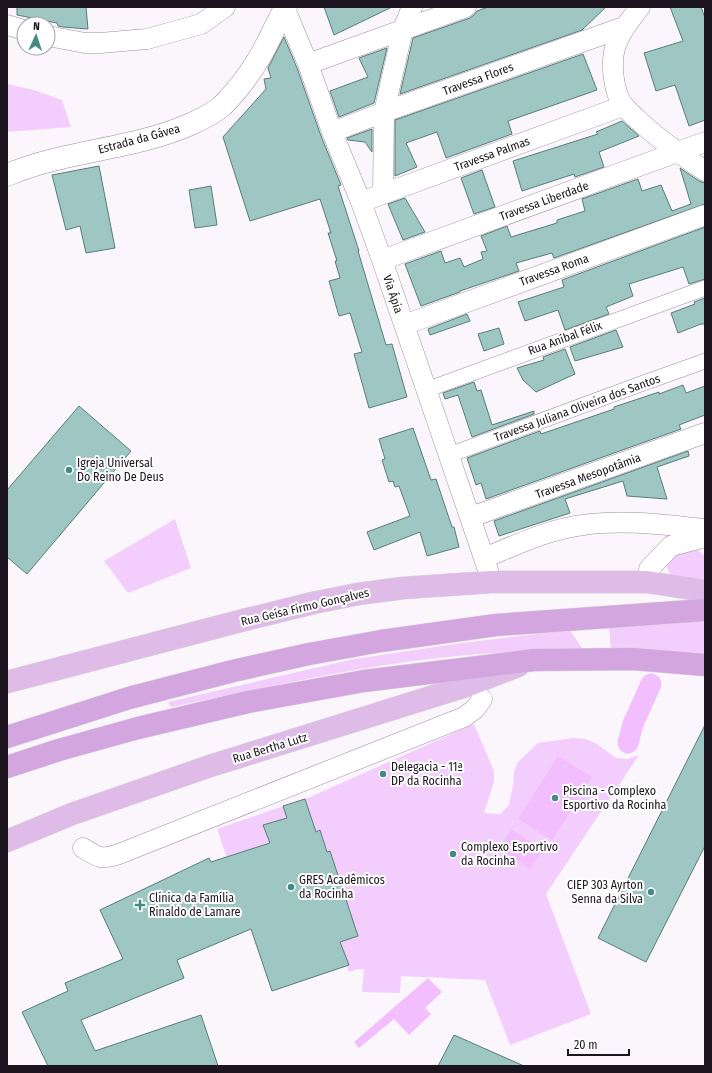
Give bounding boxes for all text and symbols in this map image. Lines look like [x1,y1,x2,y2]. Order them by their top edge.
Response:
north arrow [16,16,56,56]
text: N [33,20,40,33]
street label: Travessa Flores [441,60,515,98]
street label: Estrada da Gávea [97,121,182,157]
street label: Travessa Palmas [452,134,532,174]
street label: Travessa Liberdade [498,178,591,224]
street label: Travessa Roma [518,251,591,289]
street label: Via Ápia [380,273,407,315]
street label: Rua Aníbal Félix [526,318,605,358]
street label: Travessa Juliana Oliveira dos Santos [492,371,662,445]
street label: Travessa Mesopotâmia [533,450,643,502]
place label: Igreja Universal Do Reino De Deus [77,456,164,484]
marker: Igreja Universal Do Reino De Deus [64,465,74,475]
street label: Rua Geísa Firmo Gonçalves [239,585,371,629]
street label: Rua Bertha Lutz [231,730,309,766]
place label: Delegacia - 11ª DP da Rocinha [391,760,463,788]
marker: Delegacia - 11ª DP da Rocinha [378,769,388,779]
place label: Piscina - Complexo Esportivo da Rocinha [563,784,667,812]
marker: Piscina - Complexo Esportivo da Rocinha [550,793,560,803]
place label: Complexo Esportivo da Rocinha [461,840,558,868]
marker: Complexo Esportivo da Rocinha [448,849,458,859]
place label: GRES Acadêmicos da Rocinha [299,873,385,901]
place label: CIEP 303 Ayrton Senna da Silva [567,878,643,906]
marker: GRES Acadêmicos da Rocinha [286,882,296,892]
marker: CIEP 303 Ayrton Senna da Silva [646,887,656,897]
place label: Clínica da Família Rinaldo de Lamare [149,891,241,919]
marker: Clínica da Família Rinaldo de Lamare [134,899,146,911]
scale bar [568,1031,629,1057]
text: 20 m [574,1038,598,1052]

